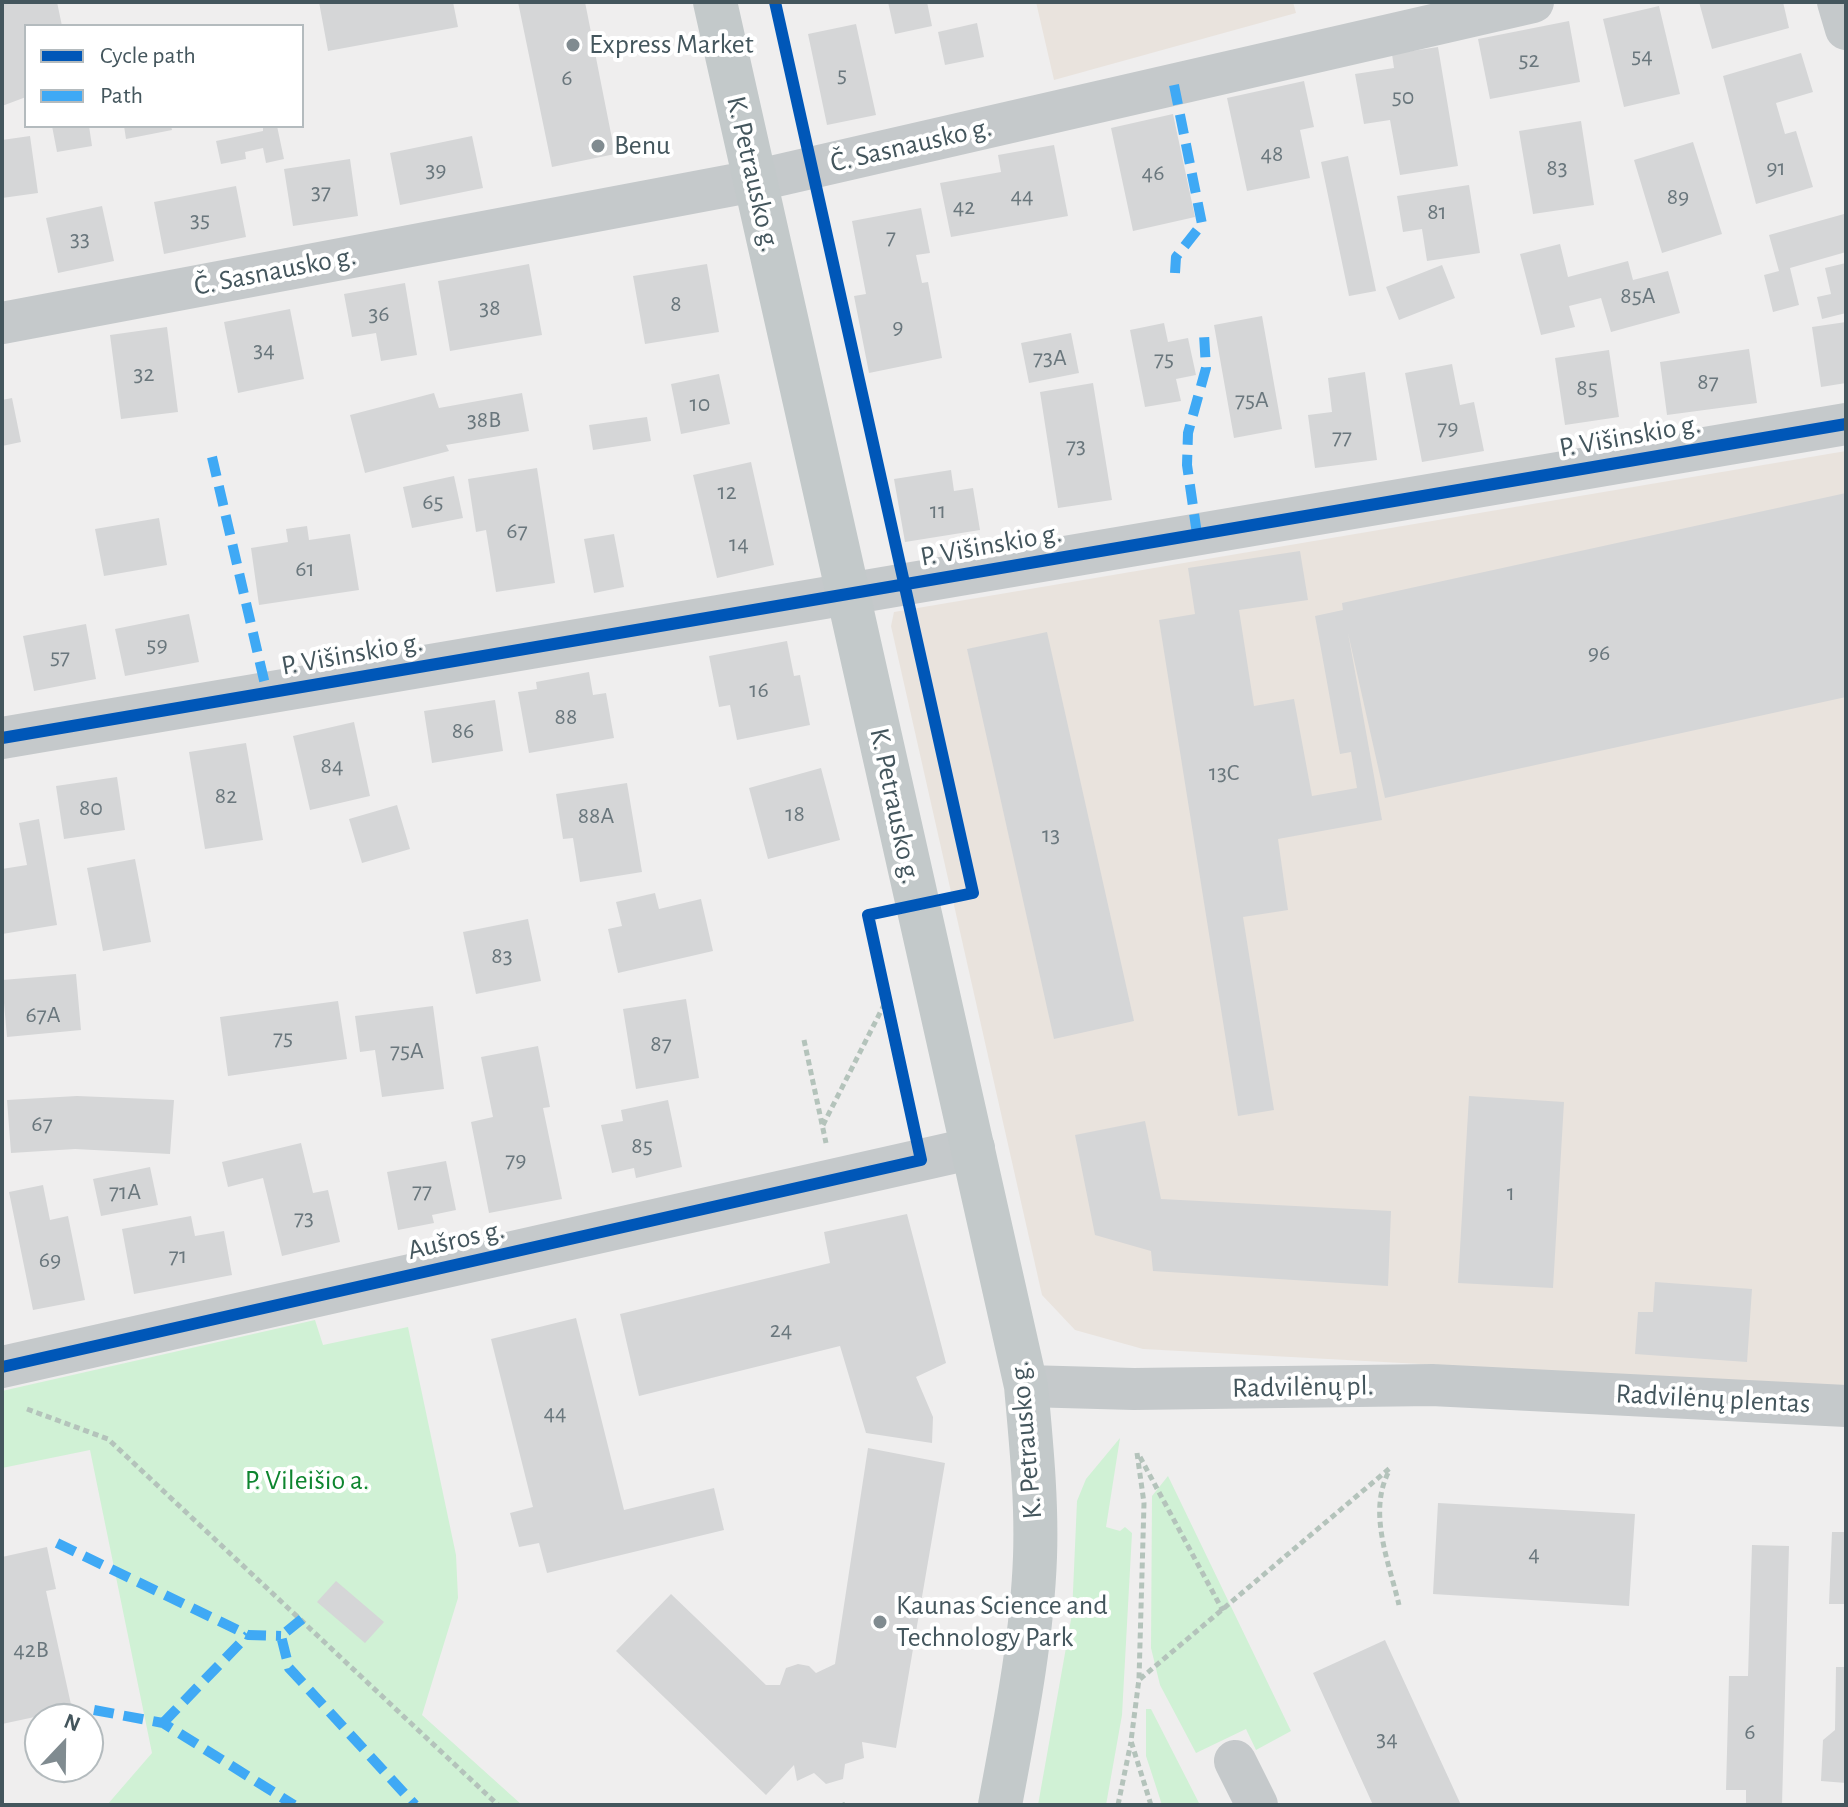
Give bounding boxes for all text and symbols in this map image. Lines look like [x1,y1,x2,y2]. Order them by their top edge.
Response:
legend [24,24,304,128]
place label: Express Market [589,28,754,62]
marker: Express Market [564,36,582,54]
house number: 54 [1631,42,1653,70]
text: Cycle path [100,44,196,68]
house number: 52 [1519,46,1539,74]
house number: 5 [837,61,847,89]
house number: 6 [561,64,573,92]
house number: 50 [1392,83,1414,111]
text: Path [100,84,143,108]
street label: K. Petrausko g. [719,93,787,255]
street label: Č. Sasnausko g. [827,110,995,180]
place label: Benu [614,129,670,163]
marker: Benu [589,137,607,155]
house number: 48 [1261,140,1283,168]
house number: 83 [1546,154,1568,182]
house number: 91 [1766,154,1786,182]
house number: 39 [425,156,447,184]
house number: 46 [1142,159,1164,187]
house number: 37 [311,178,331,206]
house number: 44 [1010,182,1034,210]
house number: 89 [1667,183,1689,211]
house number: 42 [953,193,975,221]
house number: 81 [1427,198,1447,226]
house number: 35 [190,206,210,234]
house number: 7 [886,223,896,251]
house number: 33 [70,225,90,253]
street label: Č. Sasnausko g. [191,239,359,303]
house number: 85A [1620,282,1656,310]
house number: 8 [670,290,682,318]
house number: 38 [479,294,501,322]
house number: 36 [368,300,390,328]
house number: 9 [892,313,904,341]
house number: 34 [253,336,275,364]
house number: 73A [1033,344,1067,372]
house number: 75 [1154,345,1174,373]
house number: 32 [134,360,154,388]
house number: 87 [1697,368,1719,396]
house number: 85 [1576,374,1598,402]
house number: 75A [1235,386,1269,414]
house number: 10 [690,390,710,418]
house number: 38B [467,406,501,434]
street label: P. Višinskio g. [1557,407,1703,465]
house number: 79 [1437,414,1459,442]
house number: 77 [1332,423,1352,451]
house number: 73 [1066,432,1086,460]
house number: 12 [717,478,737,506]
house number: 65 [422,488,444,516]
house number: 11 [930,497,946,525]
street label: P. Višinskio g. [918,516,1064,574]
house number: 67 [506,517,528,545]
house number: 14 [729,530,749,558]
house number: 61 [295,555,315,583]
street label: P. Višinskio g. [279,625,425,683]
house number: 59 [146,631,168,659]
house number: 96 [1588,639,1610,667]
house number: 57 [50,643,70,671]
house number: 16 [749,676,769,704]
house number: 88 [555,703,577,731]
house number: 86 [452,717,474,745]
street label: K. Petrausko g. [862,725,928,887]
house number: 84 [321,752,343,780]
house number: 13C [1209,759,1239,787]
house number: 82 [215,782,237,810]
house number: 80 [79,794,103,822]
house number: 18 [785,800,805,828]
house number: 88A [578,802,614,830]
house number: 13 [1042,821,1060,849]
house number: 83 [491,942,513,970]
house number: 67A [25,1001,61,1029]
house number: 75 [273,1024,293,1052]
house number: 87 [650,1030,672,1058]
house number: 75A [390,1037,424,1065]
house number: 67 [31,1110,53,1138]
house number: 85 [631,1132,653,1160]
house number: 79 [505,1146,527,1174]
house number: 77 [412,1177,432,1205]
house number: 71A [109,1178,141,1206]
house number: 1 [1507,1179,1515,1207]
house number: 73 [294,1204,314,1232]
street label: Aušros g. [404,1213,508,1267]
house number: 71 [169,1242,187,1270]
house number: 69 [39,1246,61,1274]
house number: 24 [770,1316,792,1344]
street label: K. Petrausko g. [1002,1360,1050,1520]
street label: Radvilėnų pl. [1232,1369,1374,1405]
street label: Radvilėnų plentas [1615,1377,1811,1421]
house number: 44 [543,1399,567,1427]
park label: P. Vileišio a. [245,1464,369,1498]
house number: 4 [1528,1540,1540,1568]
place label: Kaunas Science and Technology Park [896,1589,1108,1655]
marker: Kaunas Science and Technology Park [871,1613,889,1631]
house number: 42B [13,1636,49,1664]
north arrow [24,1703,104,1783]
text: N [61,1710,83,1736]
house number: 6 [1744,1718,1756,1746]
house number: 34 [1376,1725,1398,1753]

